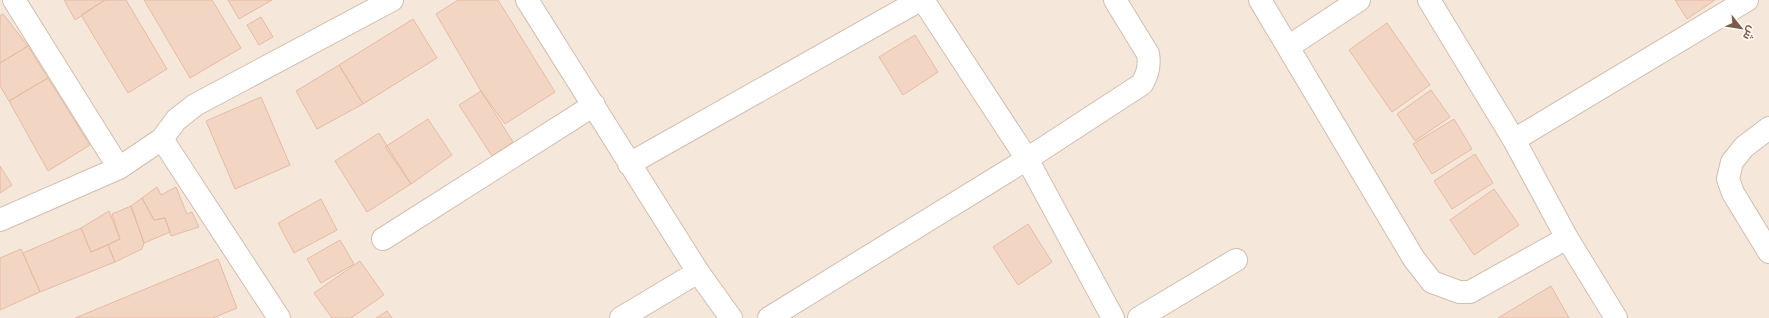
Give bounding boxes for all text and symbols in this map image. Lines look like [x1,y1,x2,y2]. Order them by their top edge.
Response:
north arrow [1721,8,1761,48]
text: ش [1739,23,1760,43]

